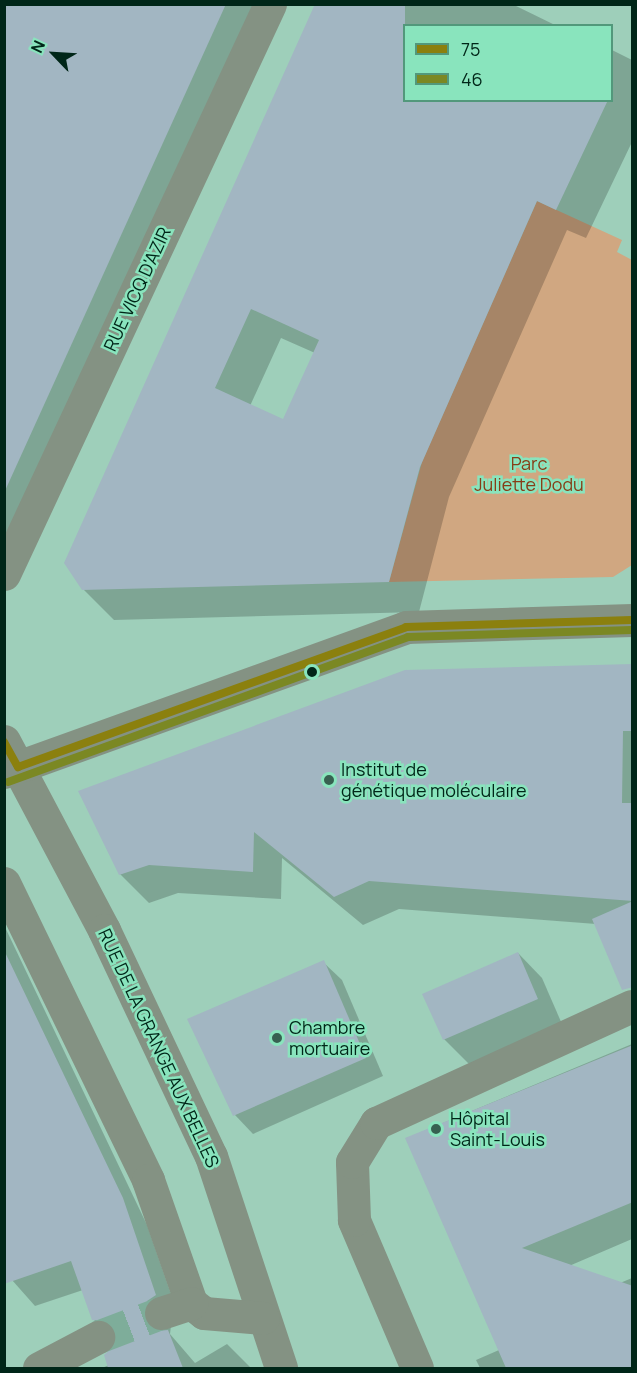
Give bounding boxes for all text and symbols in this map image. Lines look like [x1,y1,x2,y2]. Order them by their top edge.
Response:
north arrow [24,24,84,84]
legend [403,24,613,102]
text: N [25,37,50,56]
text: 75 [461,37,480,61]
text: 46 [461,67,483,91]
street label: RUE VICQ D'AZIR [99,224,175,354]
park label: Parc Juliette Dodu [474,453,584,496]
unlabelled marker [306,666,318,678]
place label: Institut de génétique moléculaire [341,759,526,802]
marker: Institut de génétique moléculaire [322,773,336,787]
street label: RUE DE LA GRANGE AUX BELLES [94,925,224,1171]
place label: Chambre mortuaire [289,1017,370,1060]
marker: Chambre mortuaire [270,1031,284,1045]
place label: Hôpital Saint-Louis [450,1108,545,1150]
marker: Hôpital Saint-Louis [427,1120,445,1138]

